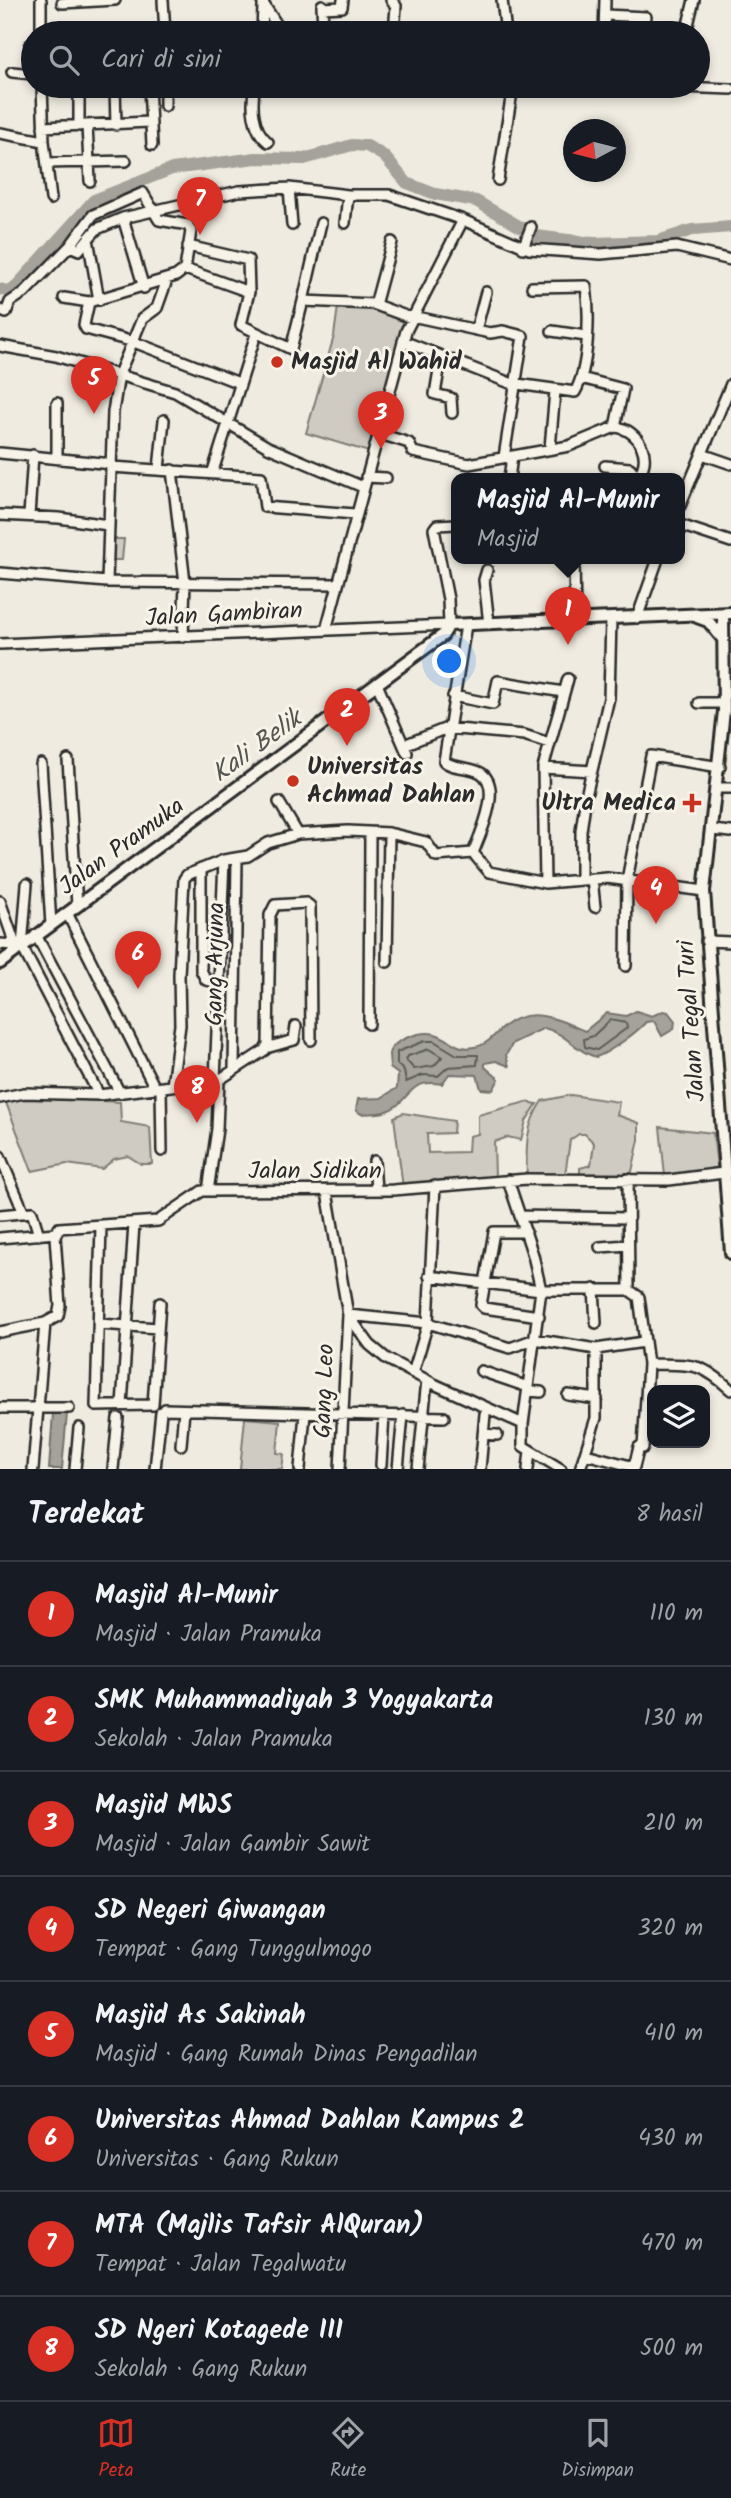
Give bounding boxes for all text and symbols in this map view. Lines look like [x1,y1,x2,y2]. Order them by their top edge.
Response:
search box [21,21,710,98]
text: Cari di sini [101,39,221,81]
icon: search [45,41,83,79]
north arrow [563,119,626,182]
pin: 7 [177,177,223,235]
place label: Masjid Al Wahid [291,343,463,382]
marker: Masjid Al Wahid [269,354,285,370]
pin: 5 [71,356,117,414]
pin: 3 [358,391,404,449]
popup [451,473,685,564]
text: Masjid Al-Munir [477,480,659,522]
text: Masjid [477,522,538,558]
pin: 1 [545,587,591,645]
street label: Jalan Gambiran [144,591,304,639]
your location [432,644,466,678]
pin: 2 [324,688,370,746]
water label: Kali Belik [203,697,314,794]
place label: Universitas Achmad Dahlan [307,748,475,815]
marker: Universitas Achmad Dahlan [285,773,301,789]
place label: Ultra Medica [541,784,676,823]
street label: Jalan Pramuka [51,788,193,906]
marker: Ultra Medica [682,793,702,813]
pin: 4 [633,866,679,924]
street label: Gang Arjuna [195,902,237,1026]
pin: 6 [115,931,161,989]
street label: Jalan Tegal Turi [667,938,717,1103]
pin: 8 [174,1065,220,1123]
street label: Jalan Sidikan [248,1152,382,1191]
street label: Gang Leo [304,1343,346,1439]
map controls [647,1385,710,1448]
button: layers [647,1385,710,1448]
text: Terdekat [28,1491,144,1539]
text: 8 hasil [636,1497,703,1533]
text: Masjid Al-Munir [95,1575,278,1617]
text: 1 [48,1596,54,1632]
text: 110 m [650,1596,703,1632]
text: Masjid · Jalan Pramuka [95,1617,322,1653]
text: SMK Muhammadiyah 3 Yogyakarta [95,1680,493,1722]
text: 2 [44,1701,58,1737]
text: 130 m [644,1701,703,1737]
text: Sekolah · Jalan Pramuka [95,1722,333,1758]
text: Masjid MWS [95,1785,232,1827]
text: 3 [45,1806,57,1842]
text: 210 m [643,1806,703,1842]
text: Masjid · Jalan Gambir Sawit [95,1827,370,1863]
text: SD Negeri Giwangan [95,1890,326,1932]
text: 4 [45,1911,57,1947]
text: 320 m [637,1911,703,1947]
text: Tempat · Gang Tunggulmogo [95,1932,372,1968]
text: Masjid As Sakinah [95,1995,306,2037]
text: 5 [45,2016,57,2052]
text: 410 m [644,2016,703,2052]
text: Masjid · Gang Rumah Dinas Pengadilan [95,2037,478,2073]
text: Universitas Ahmad Dahlan Kampus 2 [95,2100,524,2142]
text: 6 [45,2121,57,2157]
text: 430 m [638,2121,703,2157]
text: Universitas · Gang Rukun [95,2142,339,2178]
text: MTA (Majlis Tafsir AlQuran) [95,2205,424,2247]
text: 7 [46,2226,56,2262]
text: 470 m [641,2226,703,2262]
text: Tempat · Jalan Tegalwatu [95,2247,346,2283]
text: SD Ngeri Kotagede III [95,2310,343,2352]
text: 8 [44,2331,58,2367]
text: 500 m [640,2331,703,2367]
text: Sekolah · Gang Rukun [95,2352,307,2388]
tab: Peta [97,2414,135,2486]
tab: Rute [329,2414,367,2486]
tab: Disimpan [561,2414,634,2486]

